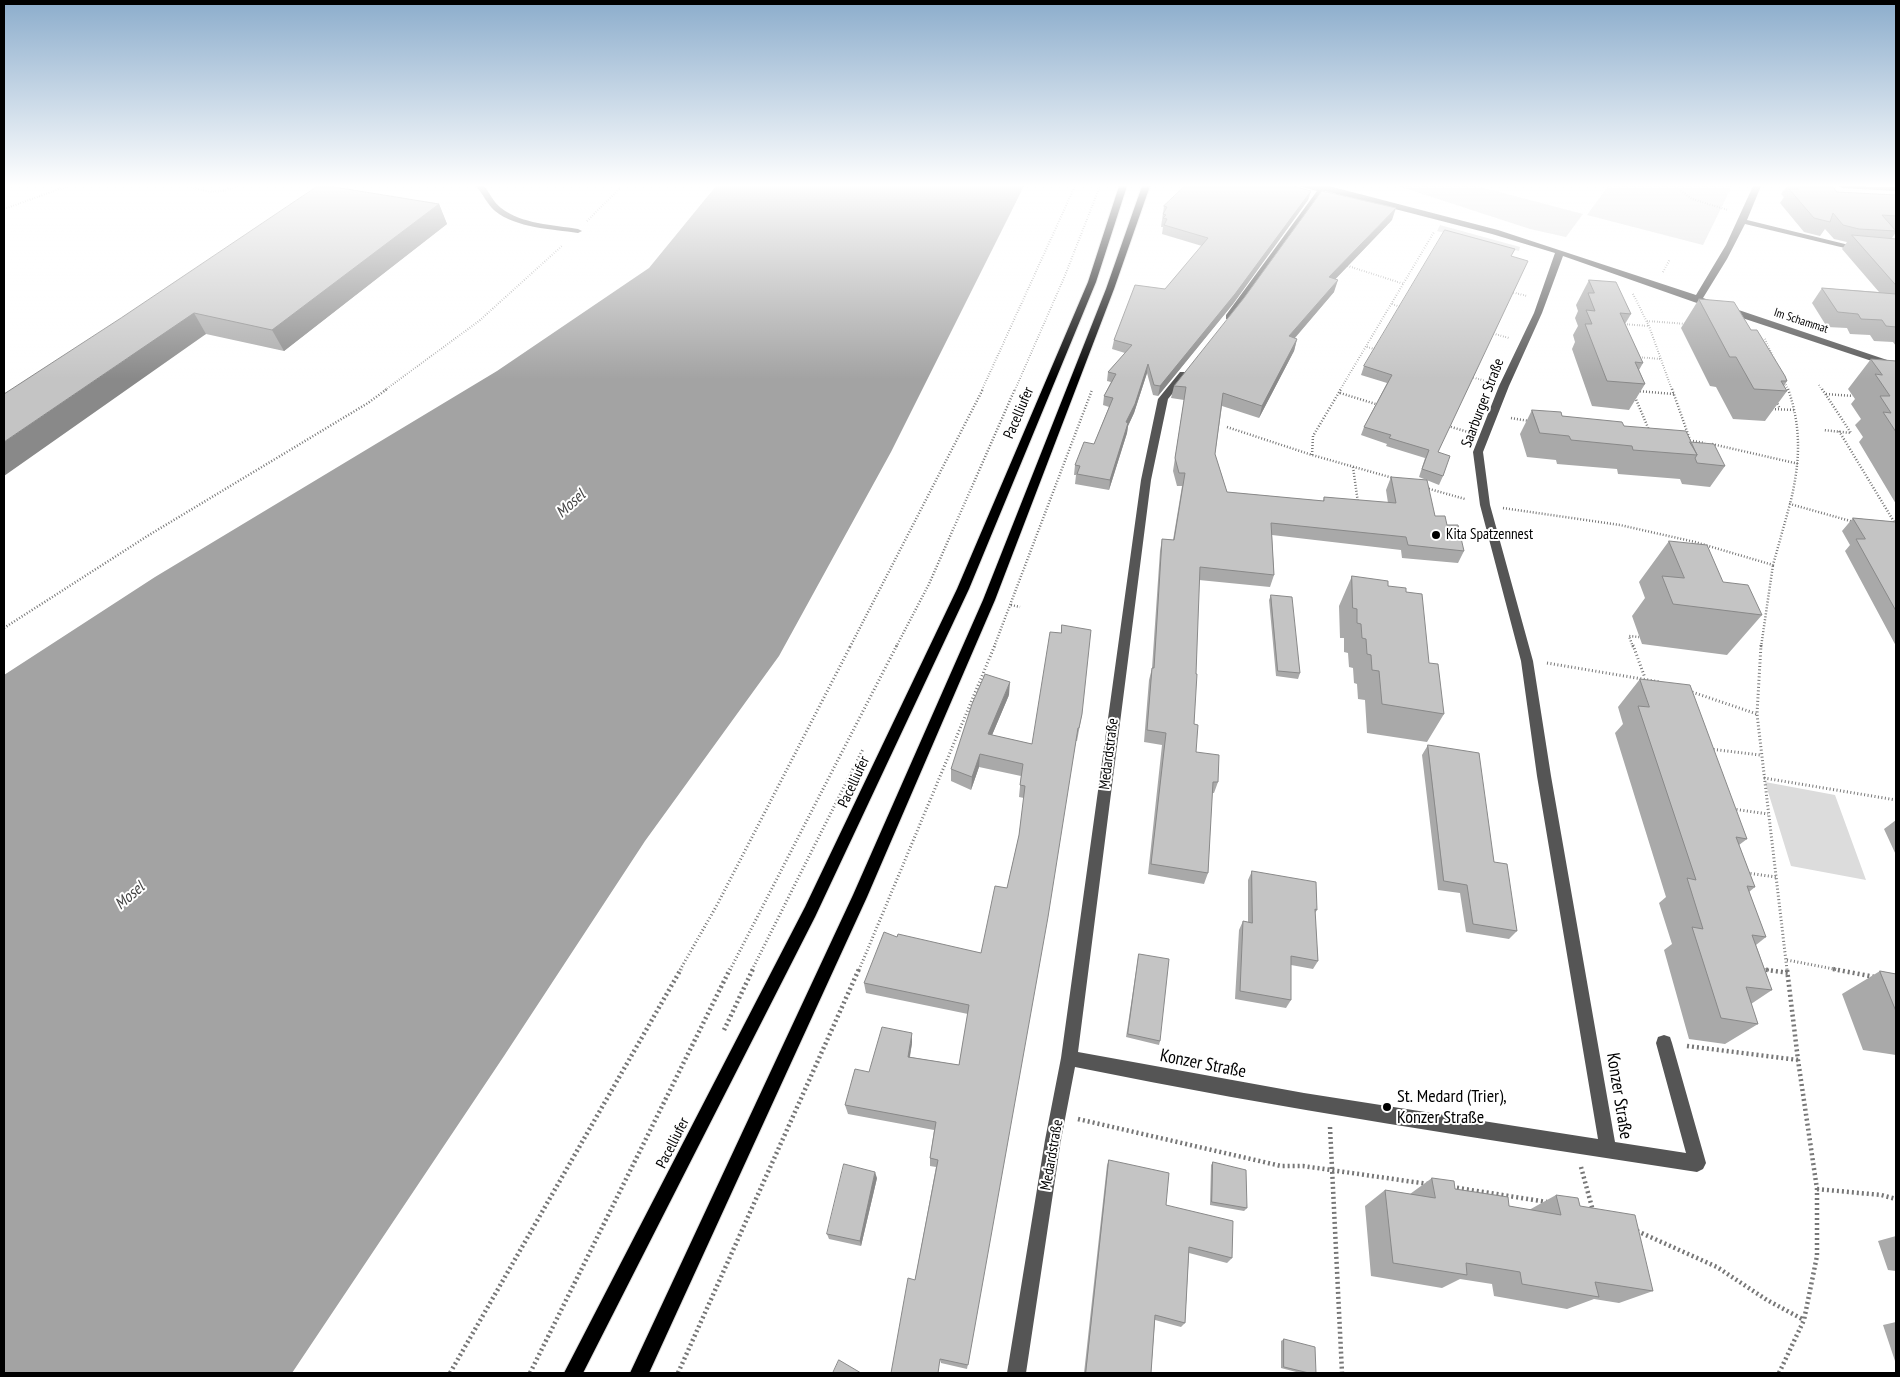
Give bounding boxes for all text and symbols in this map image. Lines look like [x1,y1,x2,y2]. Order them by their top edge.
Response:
street label: Im Schammat [1772,305,1830,337]
street label: Saarburger Straße [1458,356,1508,450]
street label: Pacelliufer [1000,384,1038,442]
water label: Mosel [552,486,590,522]
place label: Kita Spatzennest [1446,526,1533,544]
marker: Kita Spatzennest [1430,529,1442,541]
street label: Medardstraße [1096,717,1122,791]
street label: Pacelliufer [834,754,874,810]
water label: Mosel [111,878,149,914]
street label: Konzer Straße [1158,1045,1248,1083]
street label: Konzer Straße [1602,1051,1636,1141]
place label: St. Medard (Trier), Konzer Straße [1397,1086,1507,1128]
marker: St. Medard (Trier), Konzer Straße [1381,1101,1393,1113]
street label: Pacelliufer [653,1115,693,1171]
street label: Medardstraße [1037,1118,1067,1192]

